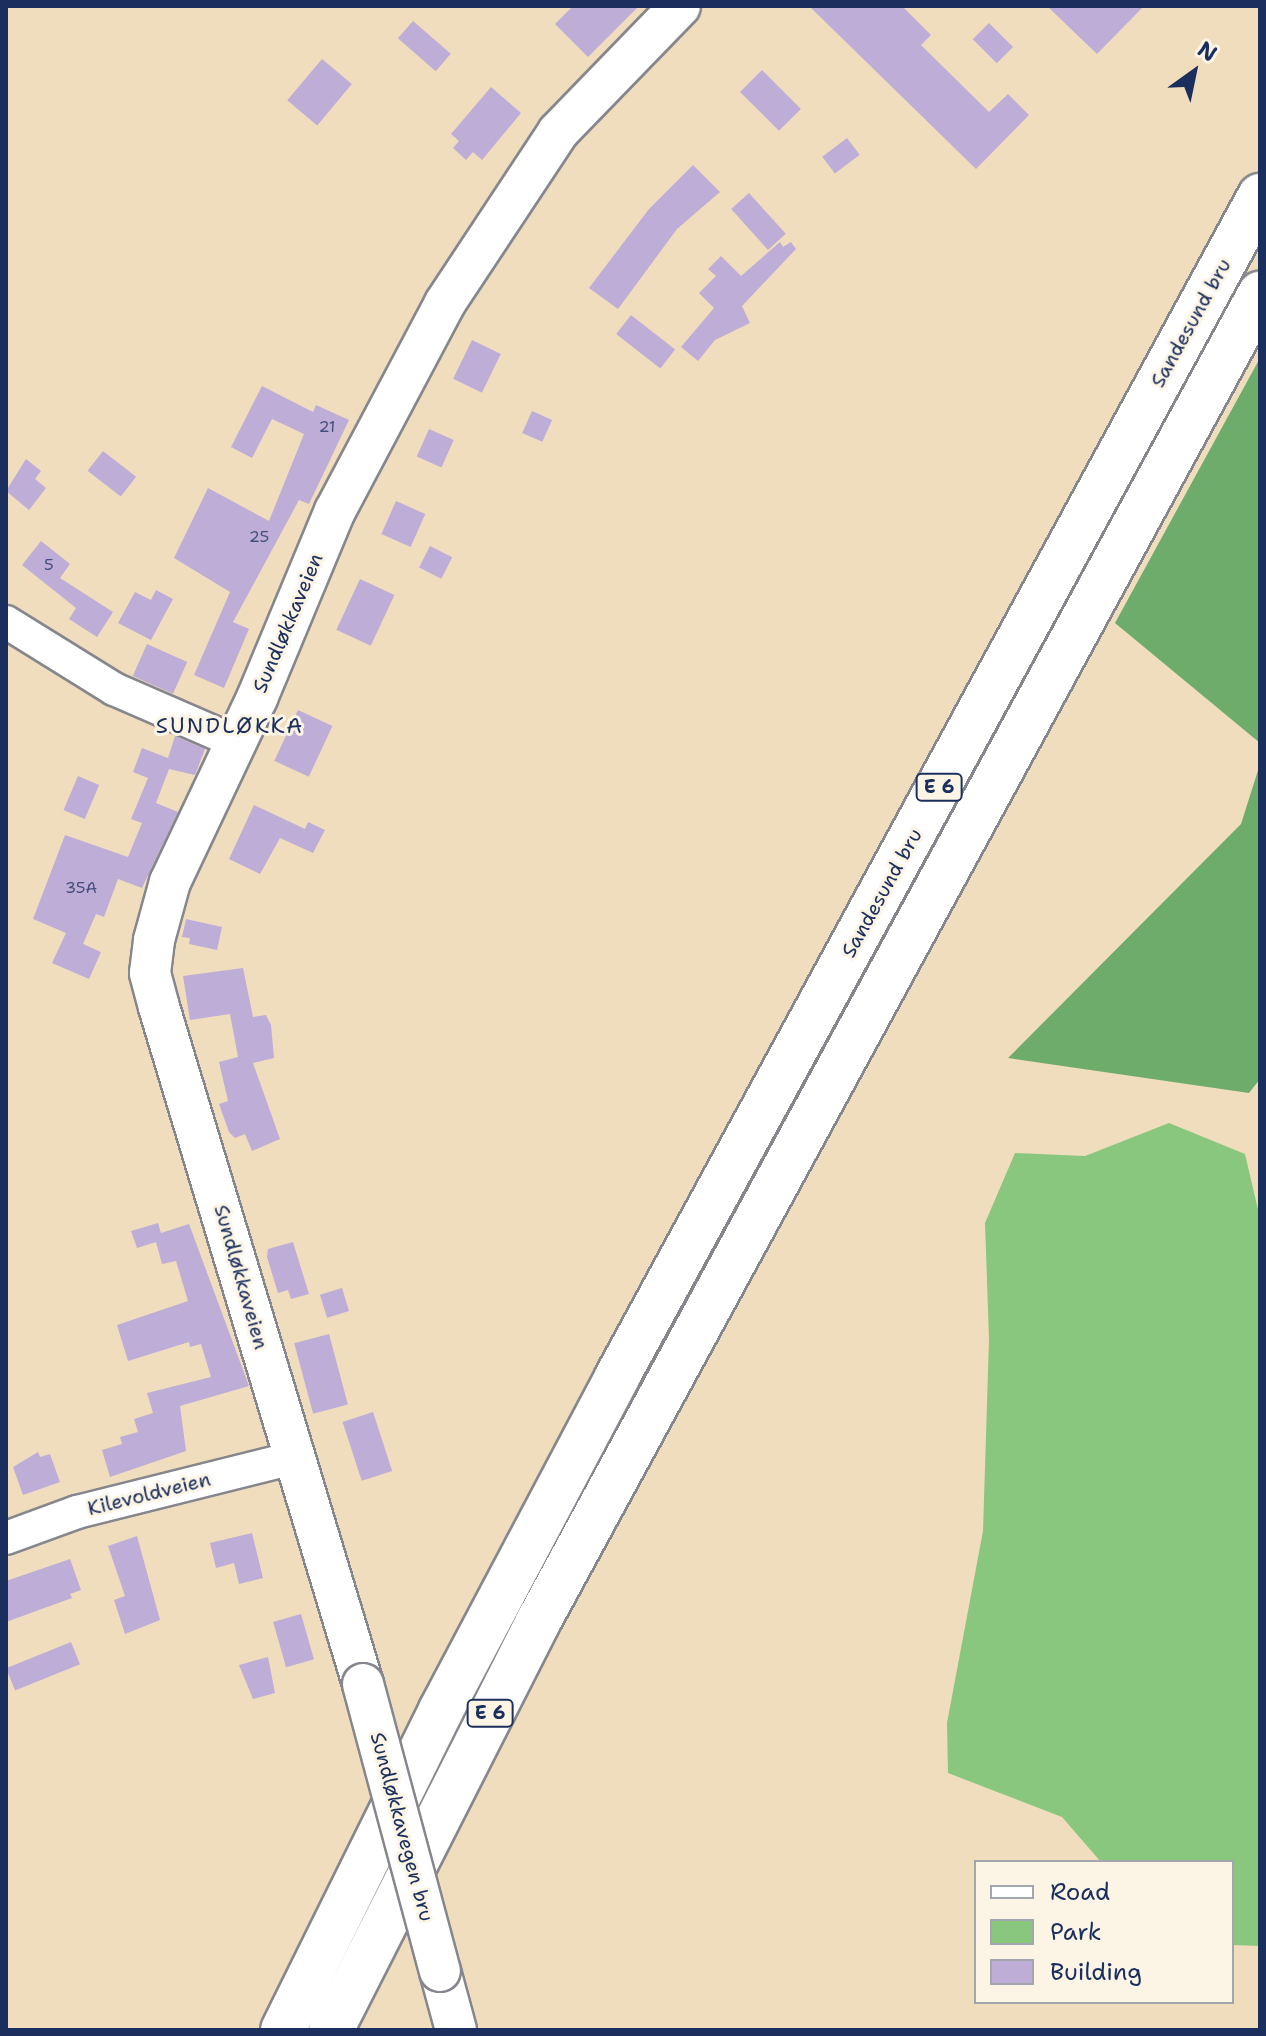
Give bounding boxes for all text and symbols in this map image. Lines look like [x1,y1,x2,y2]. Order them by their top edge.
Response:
north arrow [1154,32,1234,112]
text: N [1192,35,1223,68]
street label: Sandesund bru [1146,254,1236,392]
house number: 21 [318,417,336,437]
house number: 25 [249,527,269,547]
street label: Sundløkkaveien [248,550,328,696]
house number: 5 [44,555,54,575]
district label: SUNDLØKKA [156,713,304,739]
road number: E 6 [915,773,963,801]
street label: Sandesund bru [837,824,927,962]
house number: 35A [65,878,97,898]
street label: Sundløkkaveien [209,1202,273,1352]
street label: Kilevoldveien [85,1467,213,1521]
road number: E 6 [466,1699,514,1727]
street label: Sundløkkavegen bru [365,1730,439,1924]
legend [974,1860,1234,2004]
text: Road [1050,1876,1110,1908]
text: Park [1050,1916,1102,1948]
text: Building [1050,1956,1142,1988]

